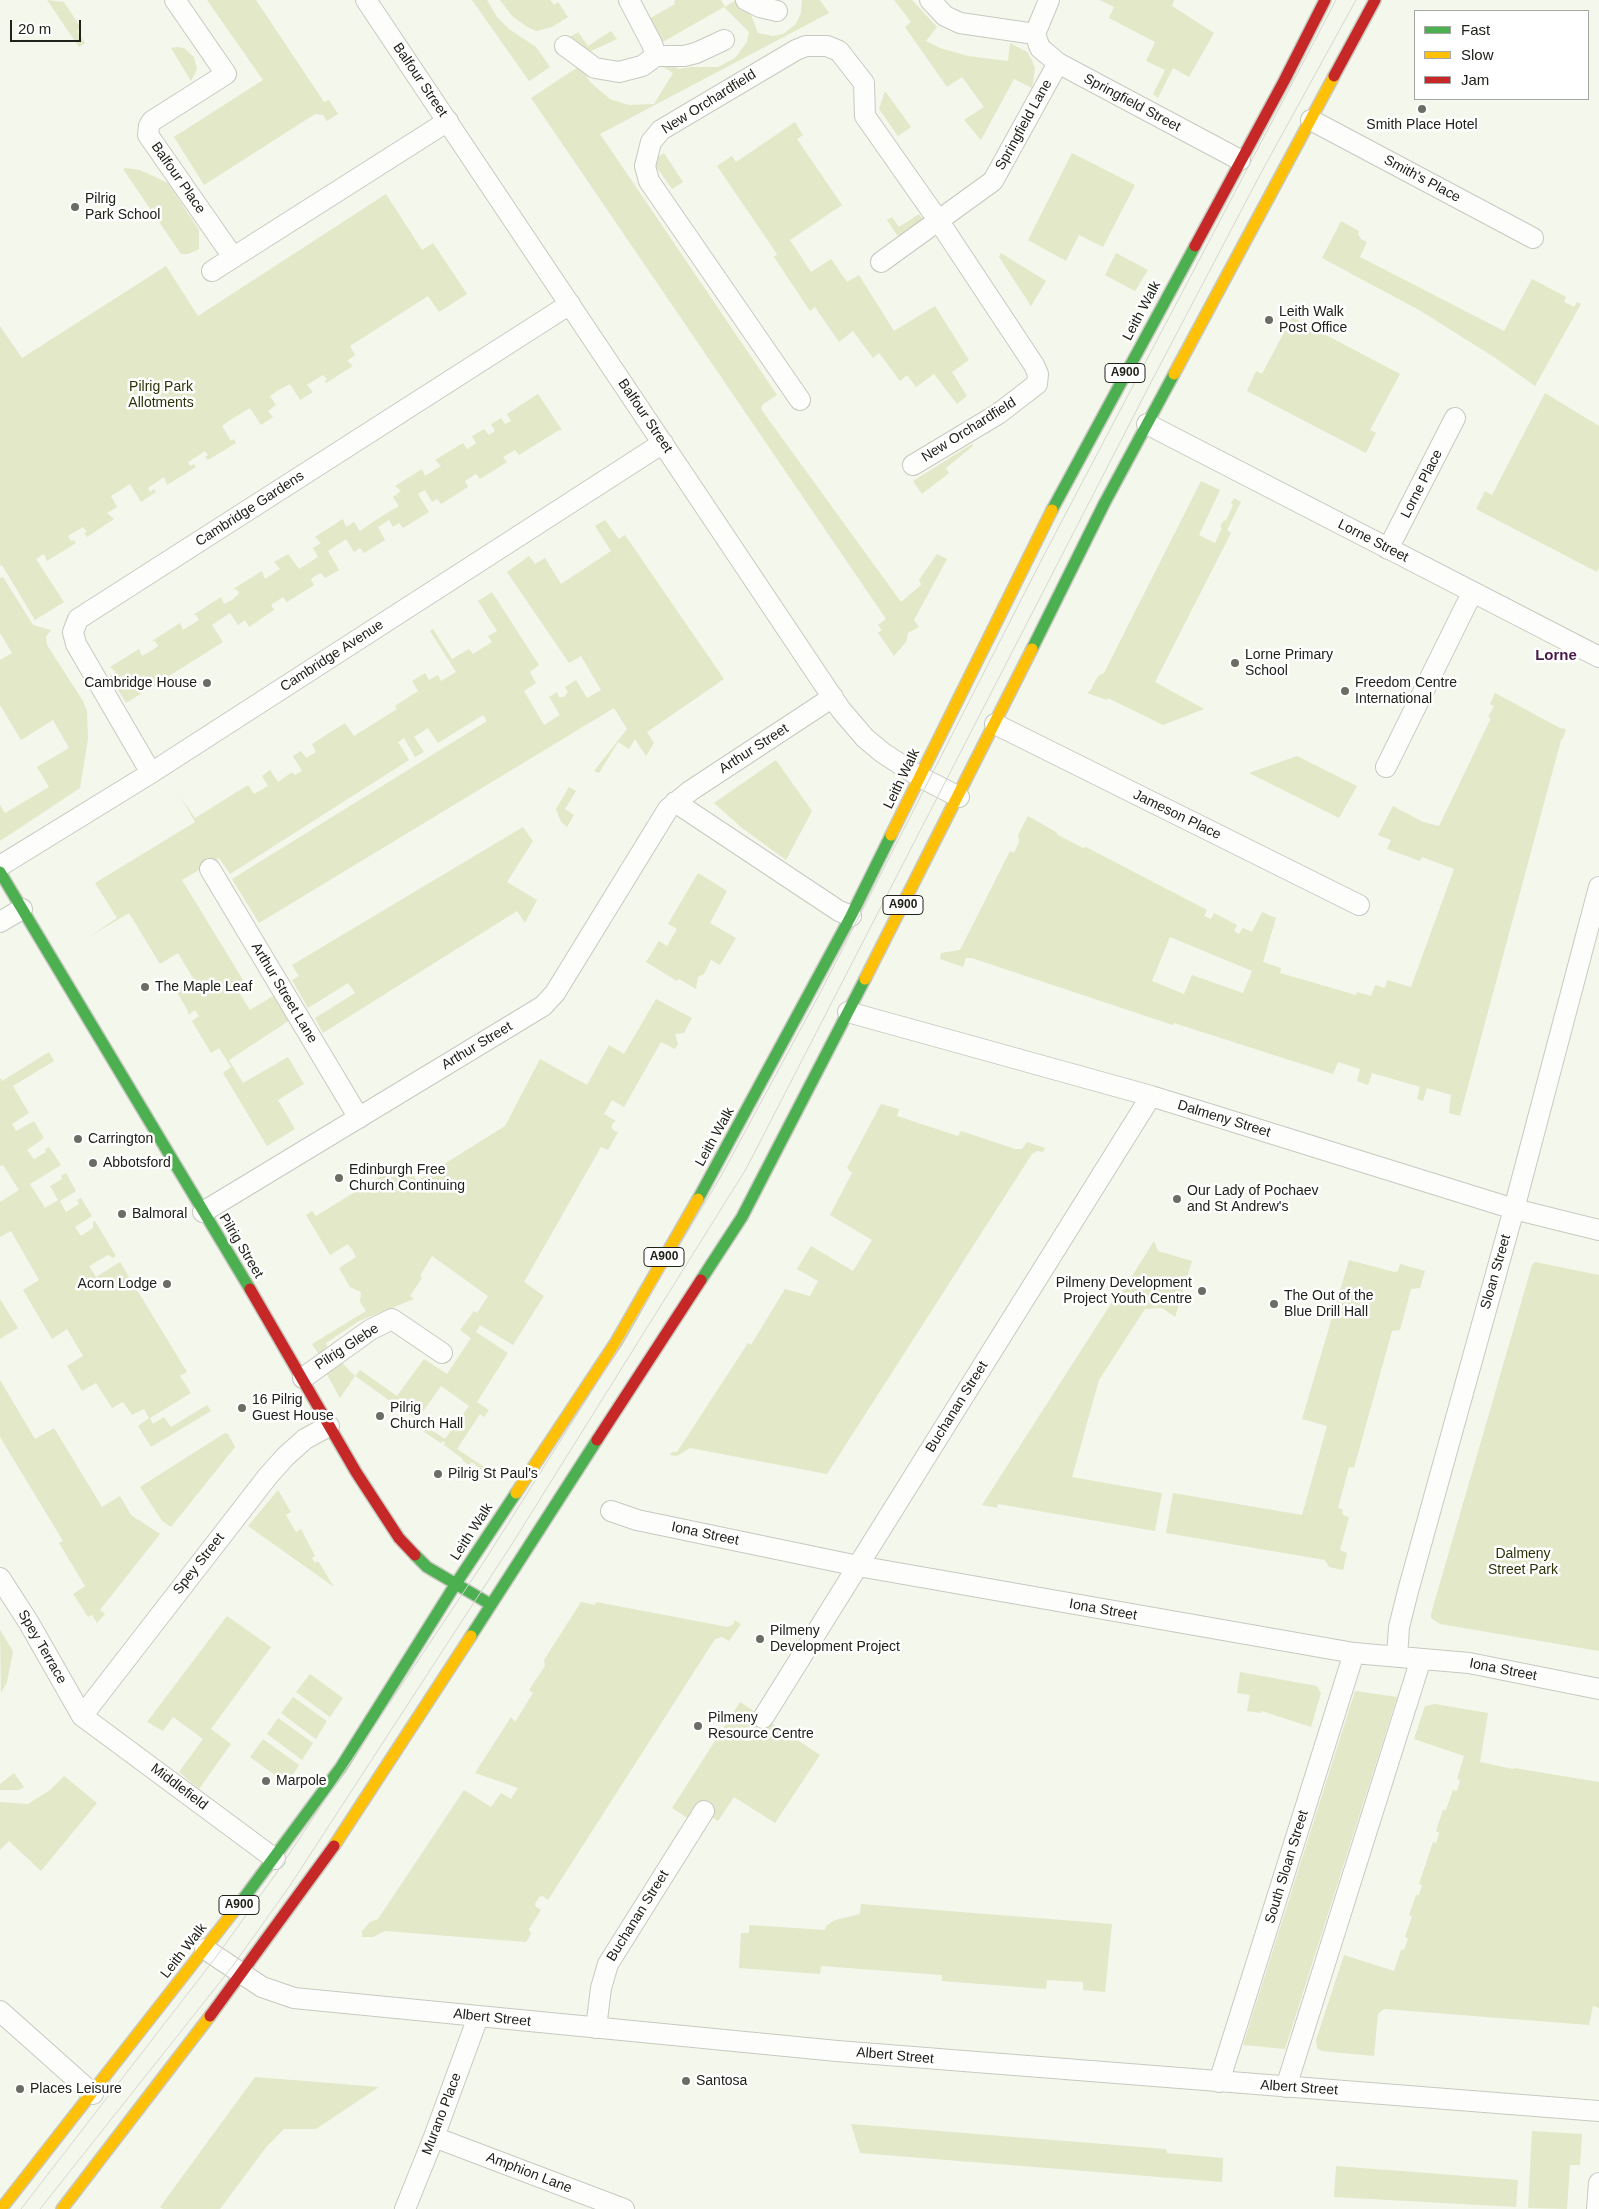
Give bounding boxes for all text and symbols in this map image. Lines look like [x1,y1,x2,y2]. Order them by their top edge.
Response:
scale bar [12,10,84,42]
legend [1414,10,1589,100]
text: 20 m [18,20,51,37]
text: Fast [1461,21,1490,38]
street label: Balfour Street [389,40,451,120]
text: Slow [1461,46,1494,63]
street label: New Orchardfield [659,66,759,138]
street label: Springfield Street [1081,70,1183,136]
text: Jam [1461,71,1489,88]
street label: Springfield Lane [992,77,1056,173]
marker: Smith Place Hotel [1416,103,1428,115]
place label: Smith Place Hotel [1366,117,1478,133]
street label: Balfour Place [147,139,209,217]
street label: Smith's Place [1381,152,1463,206]
place label: Pilrig Park School [85,191,160,223]
marker: Pilrig Park School [69,201,81,213]
street label: Leith Walk [1119,278,1165,344]
place label: Leith Walk Post Office [1279,304,1347,336]
marker: Leith Walk Post Office [1263,314,1275,326]
road number: A900 [1105,363,1145,382]
street label: Balfour Street [614,376,676,456]
park label: Pilrig Park Allotments [128,379,194,412]
street label: New Orchardfield [919,394,1019,466]
street label: Lorne Place [1398,447,1446,521]
street label: Cambridge Gardens [193,468,307,550]
street label: Lorne Street [1335,516,1411,566]
street label: Cambridge Avenue [277,616,387,696]
place label: Lorne Primary School [1245,647,1333,680]
district label: Lorne [1535,647,1577,665]
marker: Lorne Primary School [1229,657,1241,669]
place label: Cambridge House [84,675,197,691]
place label: Freedom Centre International [1355,675,1457,708]
marker: Cambridge House [201,677,213,689]
marker: Freedom Centre International [1339,685,1351,697]
street label: Arthur Street [716,720,792,778]
street label: Leith Walk [880,746,924,812]
street label: Jameson Place [1130,786,1224,844]
road number: A900 [883,896,923,914]
street label: Arthur Street Lane [247,940,321,1046]
place label: The Maple Leaf [155,979,252,995]
marker: The Maple Leaf [139,981,151,993]
street label: Arthur Street [439,1018,515,1074]
street label: Dalmeny Street [1175,1097,1273,1141]
street label: Leith Walk [692,1105,738,1169]
place label: Carrington [88,1131,153,1147]
marker: Carrington [72,1133,84,1145]
place label: Abbotsford [103,1155,171,1171]
marker: Abbotsford [87,1157,99,1169]
place label: Edinburgh Free Church Continuing [349,1162,465,1194]
marker: Edinburgh Free Church Continuing [333,1172,345,1184]
place label: Our Lady of Pochaev and St Andrew's [1187,1183,1319,1216]
marker: Our Lady of Pochaev and St Andrew's [1171,1193,1183,1205]
place label: Balmoral [132,1206,187,1222]
marker: Balmoral [116,1208,128,1220]
street label: Pilrig Street [215,1211,267,1281]
street label: Sloan Street [1477,1233,1515,1311]
road number: A900 [644,1248,684,1266]
place label: Pilmeny Development Project Youth Centre [1056,1275,1192,1308]
place label: Acorn Lodge [78,1276,157,1292]
marker: Acorn Lodge [161,1278,173,1290]
marker: Pilmeny Development Project Youth Centre [1196,1285,1208,1297]
place label: The Out of the Blue Drill Hall [1284,1288,1373,1320]
marker: The Out of the Blue Drill Hall [1268,1298,1280,1310]
street label: Pilrig Glebe [312,1320,382,1374]
street label: Buchanan Street [922,1358,992,1456]
place label: 16 Pilrig Guest House [252,1392,334,1424]
place label: Pilrig Church Hall [390,1400,463,1432]
marker: 16 Pilrig Guest House [236,1402,248,1414]
marker: Pilrig Church Hall [374,1410,386,1422]
place label: Pilrig St Paul's [448,1466,538,1482]
marker: Pilrig St Paul's [432,1468,444,1480]
street label: Leith Walk [447,1500,497,1564]
street label: Iona Street [670,1519,740,1549]
street label: Spey Street [170,1530,228,1598]
park label: Dalmeny Street Park [1488,1546,1558,1578]
street label: Iona Street [1068,1596,1138,1624]
street label: Spey Terrace [14,1607,70,1687]
place label: Pilmeny Development Project [770,1623,900,1655]
marker: Pilmeny Development Project [754,1633,766,1645]
street label: Iona Street [1468,1655,1538,1685]
place label: Pilmeny Resource Centre [708,1710,814,1742]
marker: Pilmeny Resource Centre [692,1720,704,1732]
street label: Middlefield [147,1760,211,1814]
place label: Marpole [276,1773,327,1789]
marker: Marpole [260,1775,272,1787]
street label: South Sloan Street [1262,1808,1312,1926]
street label: Buchanan Street [603,1867,673,1965]
road number: A900 [219,1896,259,1914]
street label: Leith Walk [157,1920,211,1982]
street label: Albert Street [452,2006,532,2030]
street label: Albert Street [856,2044,934,2068]
street label: Murano Place [419,2071,465,2157]
place label: Santosa [696,2073,747,2089]
marker: Santosa [680,2075,692,2087]
street label: Albert Street [1260,2077,1338,2099]
place label: Places Leisure [30,2081,122,2097]
marker: Places Leisure [14,2083,26,2095]
street label: Amphion Lane [484,2149,574,2197]

